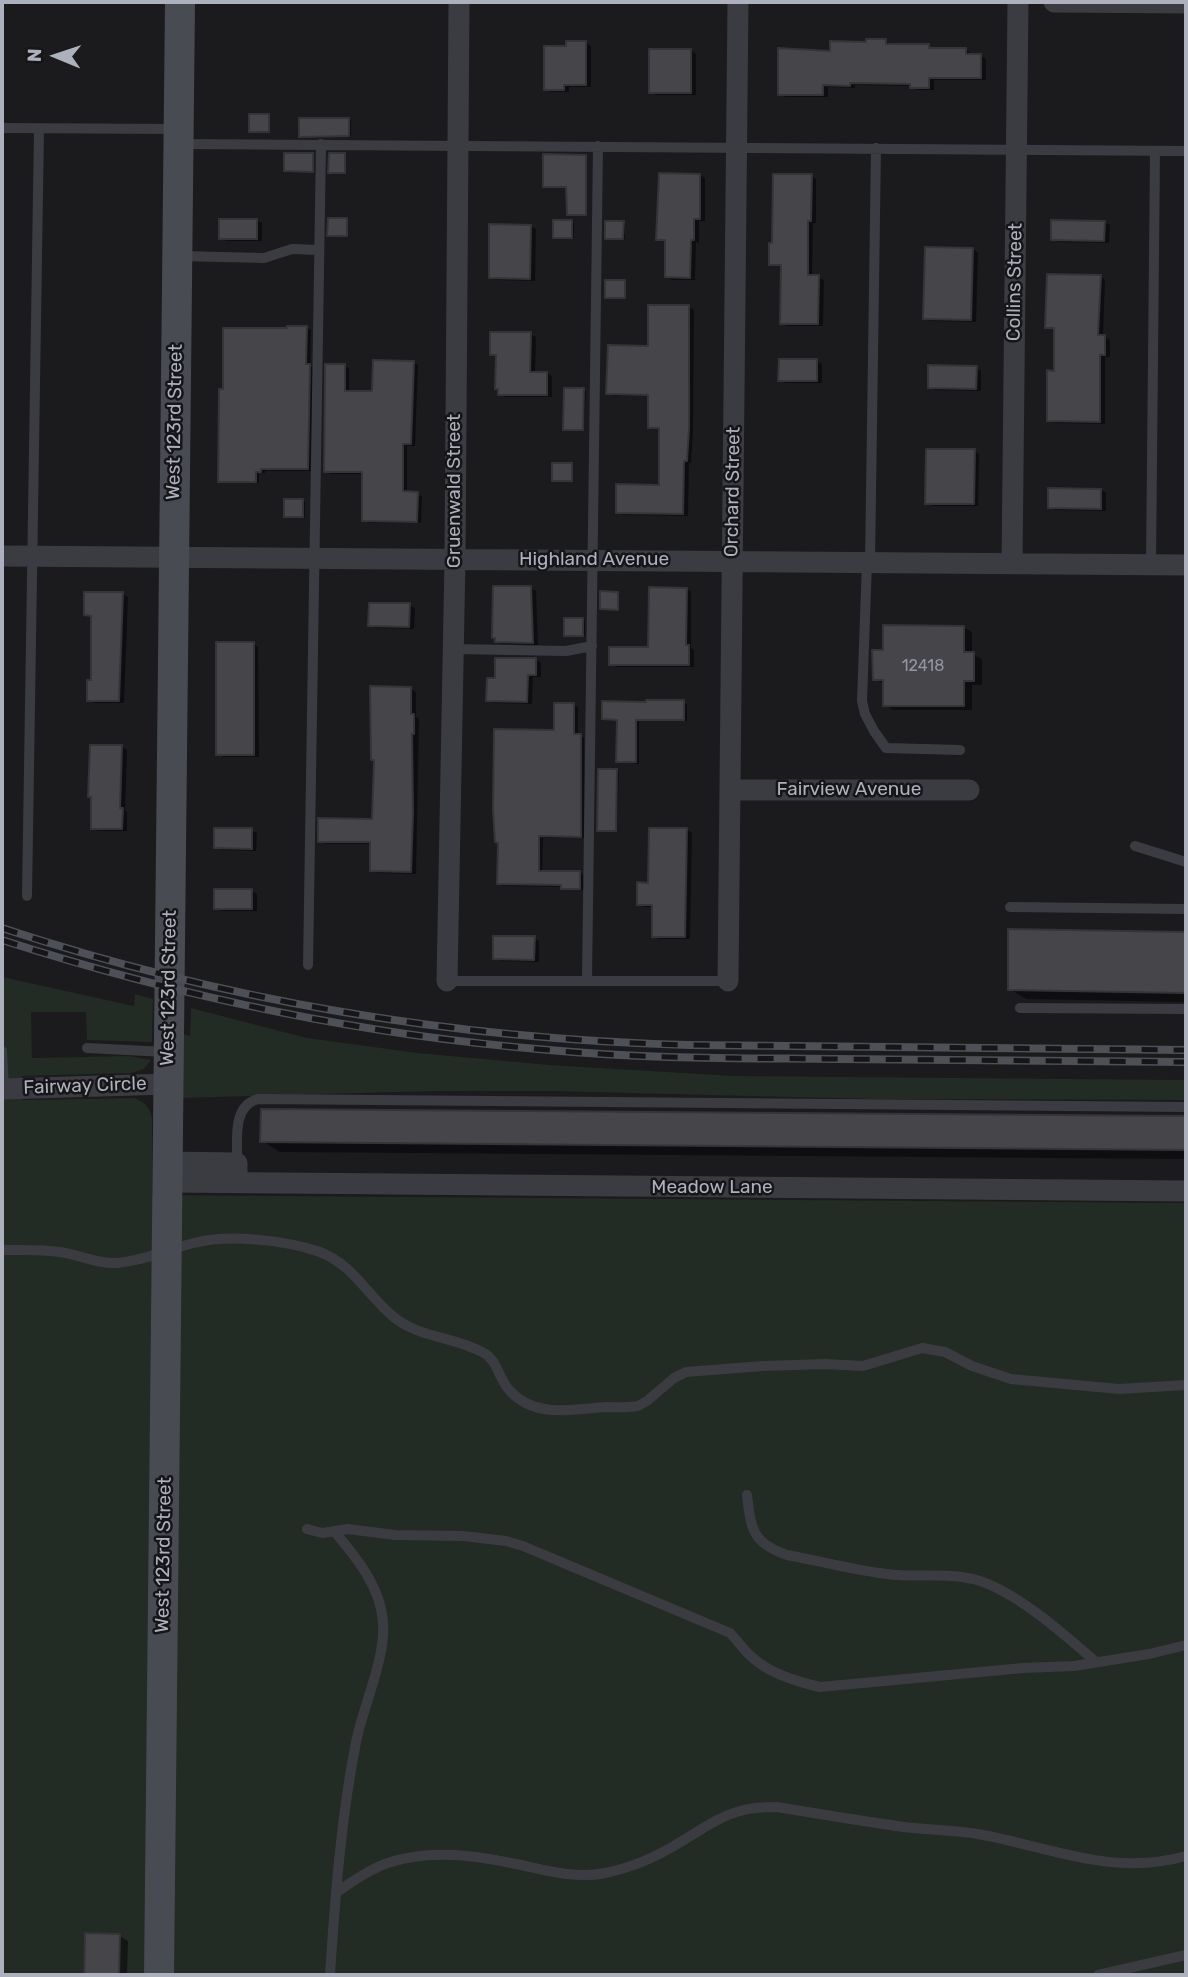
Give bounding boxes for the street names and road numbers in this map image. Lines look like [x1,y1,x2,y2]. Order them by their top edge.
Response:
street label: Collins Street [1003,223,1027,341]
street label: West 123rd Street [162,344,188,500]
street label: Gruenwald Street [444,414,466,568]
street label: Orchard Street [720,427,746,557]
street label: Highland Avenue [519,549,669,571]
street label: Fairview Avenue [777,779,921,801]
street label: West 123rd Street [156,910,182,1066]
street label: Fairway Circle [23,1072,147,1100]
street label: Meadow Lane [651,1177,773,1199]
street label: West 123rd Street [151,1477,177,1633]

